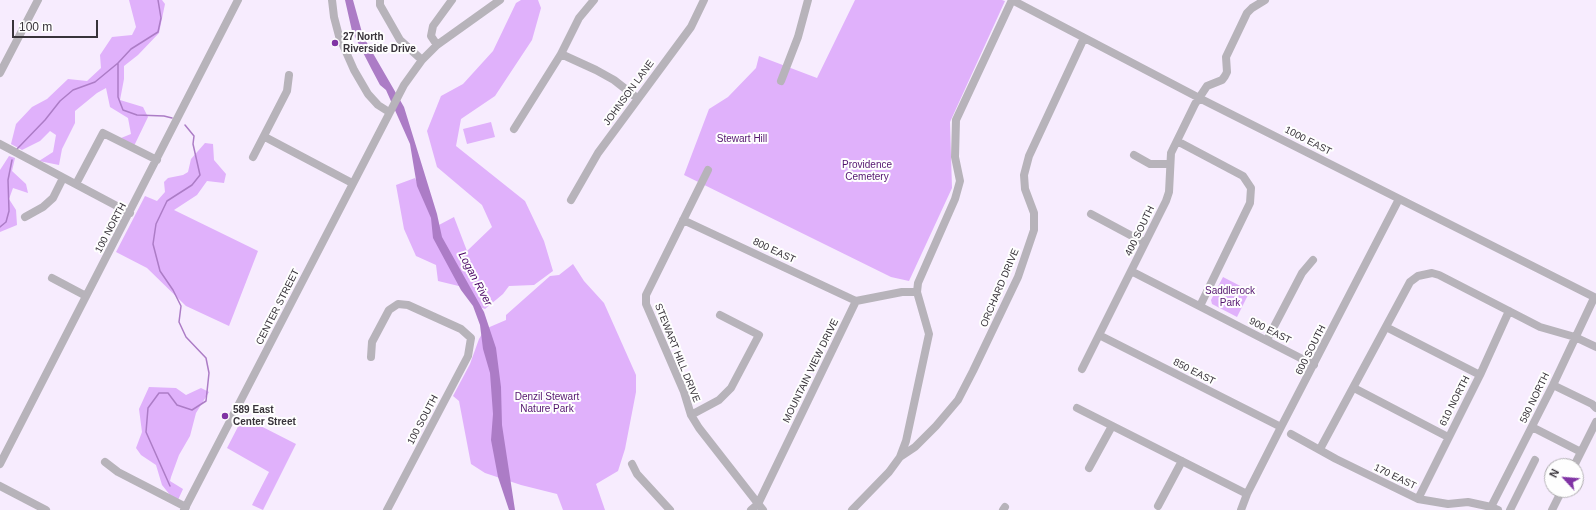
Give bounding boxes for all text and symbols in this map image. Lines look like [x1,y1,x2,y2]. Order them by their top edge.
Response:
scale bar [14,12,100,38]
text: 100 m [19,20,52,34]
place label: 27 North Riverside Drive [343,31,416,54]
marker: 27 North Riverside Drive [330,38,340,48]
street label: JOHNSON LANE [601,58,657,128]
street label: 1000 EAST [1282,124,1334,158]
park label: Stewart Hill [717,133,767,145]
park label: Providence Cemetery [842,159,892,182]
street label: 100 NORTH [93,201,129,255]
street label: 400 SOUTH [1123,204,1157,258]
street label: 800 EAST [751,236,797,266]
street label: ORCHARD DRIVE [978,247,1022,329]
water label: Logan River [455,250,495,308]
street label: CENTER STREET [254,267,302,347]
park label: Saddlerock Park [1205,285,1255,308]
street label: STEWART HILL DRIVE [652,302,702,404]
street label: 900 EAST [1247,315,1293,347]
street label: MOUNTAIN VIEW DRIVE [781,317,841,425]
street label: 600 SOUTH [1293,323,1329,377]
street label: 850 EAST [1171,356,1217,388]
street label: 580 NORTH [1518,371,1552,425]
street label: 610 NORTH [1437,374,1473,428]
park label: Denzil Stewart Nature Park [515,391,579,414]
street label: 100 SOUTH [405,393,441,447]
place label: 589 East Center Street [233,404,296,428]
marker: 589 East Center Street [220,411,230,421]
north arrow [1544,458,1584,498]
street label: 170 EAST [1372,462,1418,492]
text: N [1547,467,1561,479]

